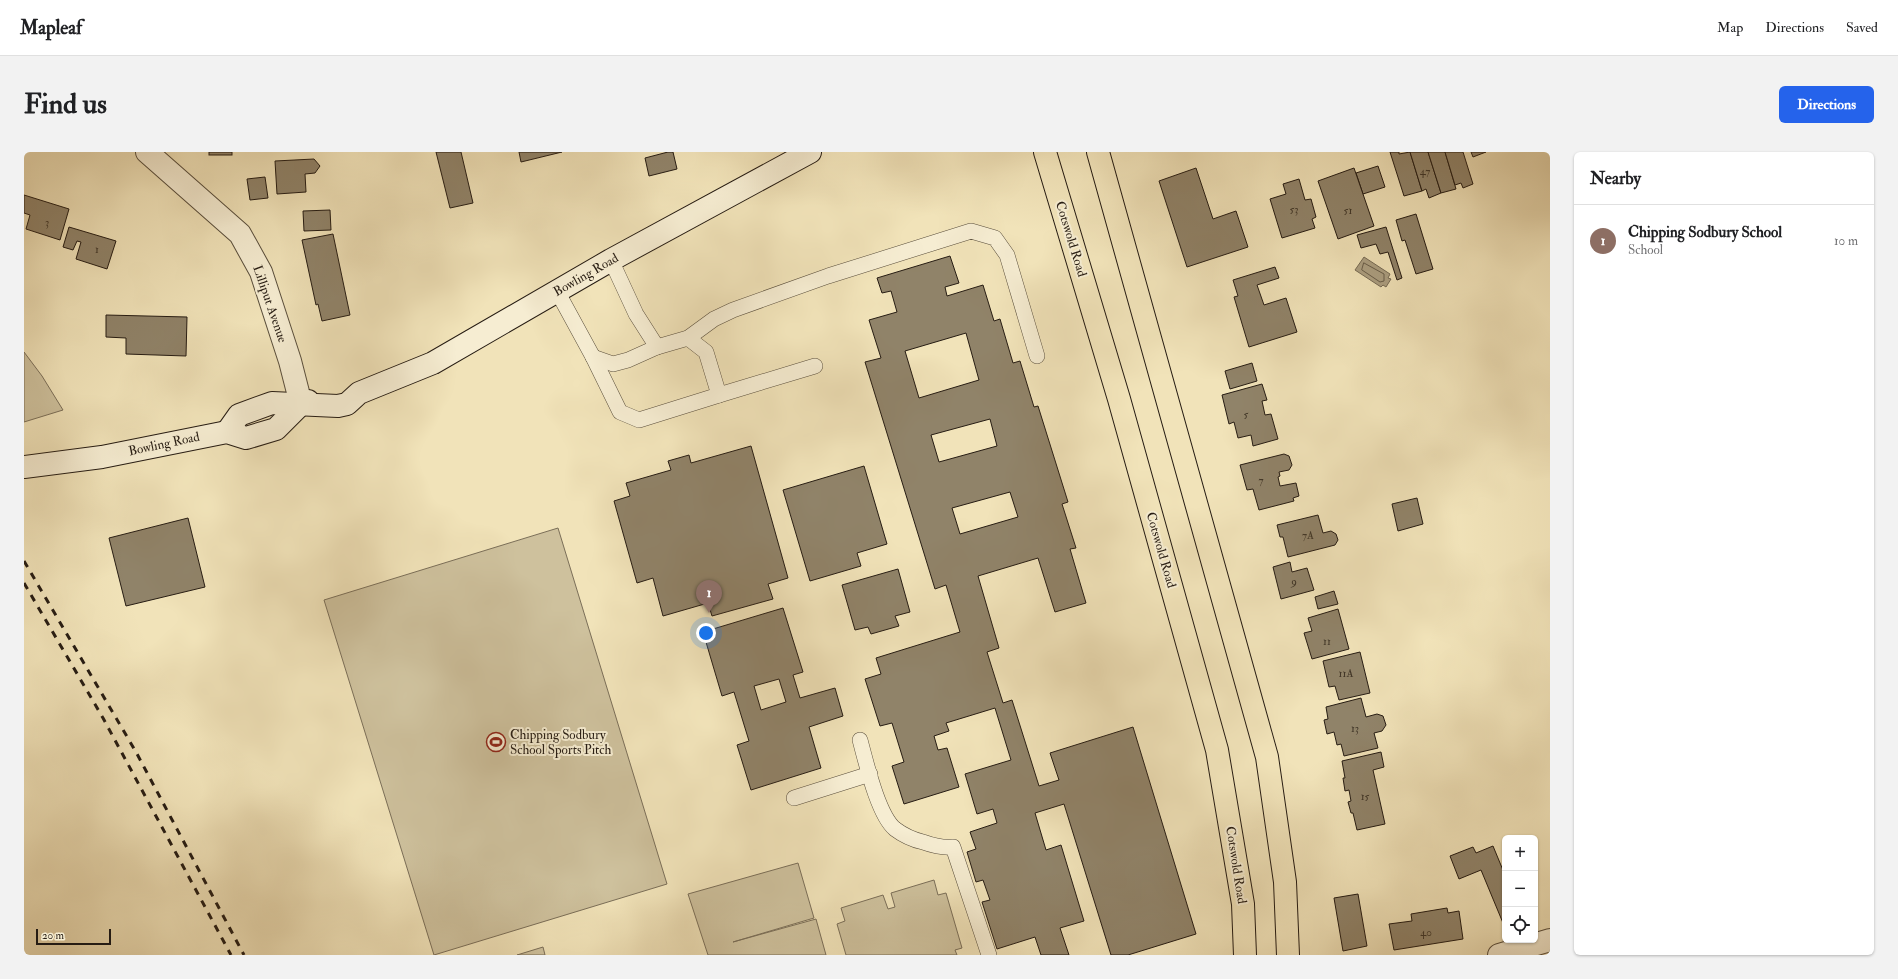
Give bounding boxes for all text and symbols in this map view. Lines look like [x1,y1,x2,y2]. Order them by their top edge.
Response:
text: Mapleaf [20,16,82,40]
text: Map [1717,19,1743,36]
text: Directions [1765,19,1824,36]
text: Saved [1846,19,1878,36]
button: Directions [1779,86,1874,123]
text: Find us [24,87,107,122]
house number: 47 [1420,165,1430,178]
text: Nearby [1590,168,1641,189]
street label: Cotswold Road [1052,199,1090,279]
house number: 53 [1289,203,1299,216]
house number: 51 [1344,204,1352,217]
house number: 3 [45,216,49,229]
text: Chipping Sodbury School [1628,223,1782,242]
text: 1 [1601,233,1605,249]
text: 10 m [1834,233,1858,249]
text: School [1628,242,1663,258]
house number: 1 [95,243,99,256]
street label: Bowling Road [551,250,622,300]
street label: Lilliput Avenue [248,263,291,346]
house number: 5 [1244,408,1249,421]
street label: Bowling Road [127,429,202,459]
house number: 7 [1258,474,1264,487]
street label: Cotswold Road [1143,510,1180,590]
house number: 7A [1302,529,1314,542]
house number: 9 [1290,575,1297,588]
pin: 1 [696,580,722,613]
your location [696,623,716,643]
house number: 11 [1323,635,1331,648]
house number: 11A [1339,667,1353,680]
house number: 13 [1351,722,1359,735]
place label: Chipping Sodbury School Sports Pitch [510,727,611,759]
sports icon: Chipping Sodbury School Sports Pitch [485,731,507,753]
house number: 15 [1361,790,1370,803]
street label: Cotswold Road [1222,825,1250,905]
map controls [1502,835,1538,943]
button: + [1502,835,1538,871]
button: − [1502,871,1538,907]
button: locate [1502,907,1538,943]
house number: 40 [1420,926,1432,939]
scale bar [36,927,111,946]
text: 20 m [42,929,64,942]

